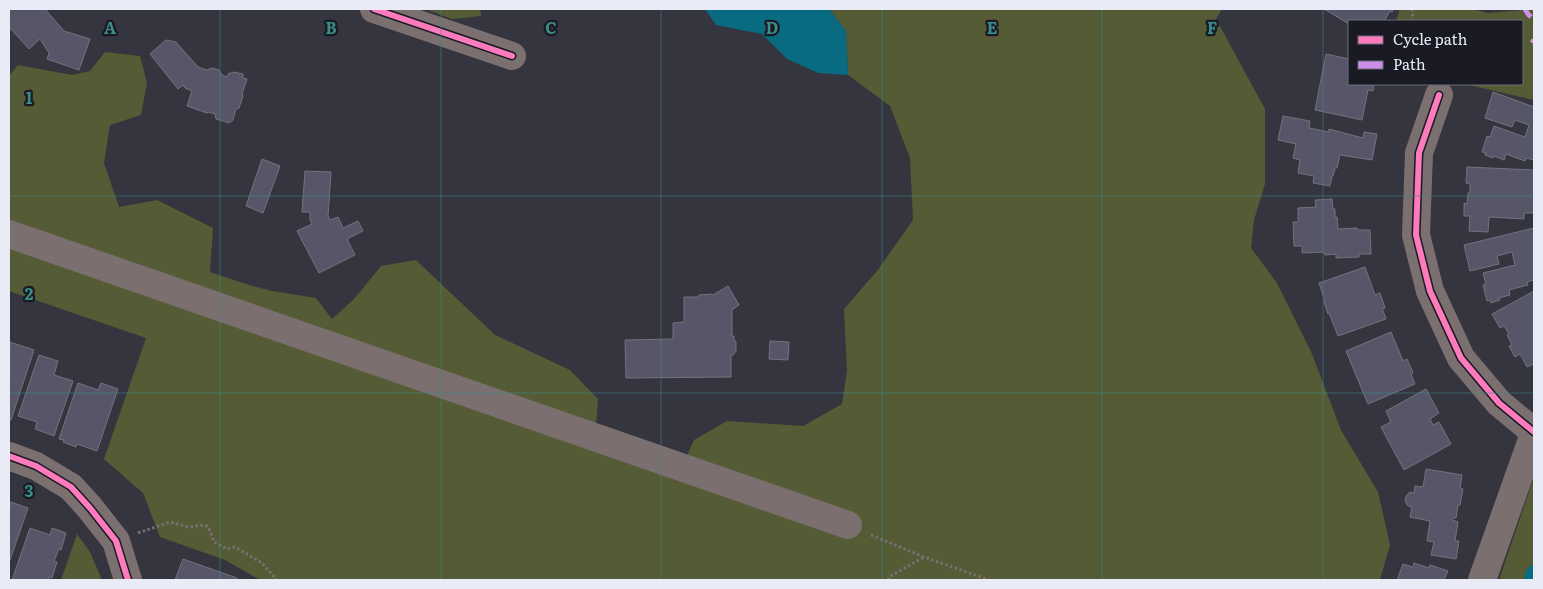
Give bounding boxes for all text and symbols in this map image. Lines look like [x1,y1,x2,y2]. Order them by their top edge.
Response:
text: A [104,15,116,39]
text: B [325,15,337,39]
text: C [545,15,557,39]
text: D [766,15,778,39]
text: E [987,15,998,39]
text: F [1207,15,1217,39]
legend [1348,20,1523,85]
text: Cycle path [1393,27,1468,50]
text: Path [1393,52,1426,75]
text: 1 [26,85,33,109]
text: 2 [25,281,34,305]
text: 3 [25,478,34,502]

